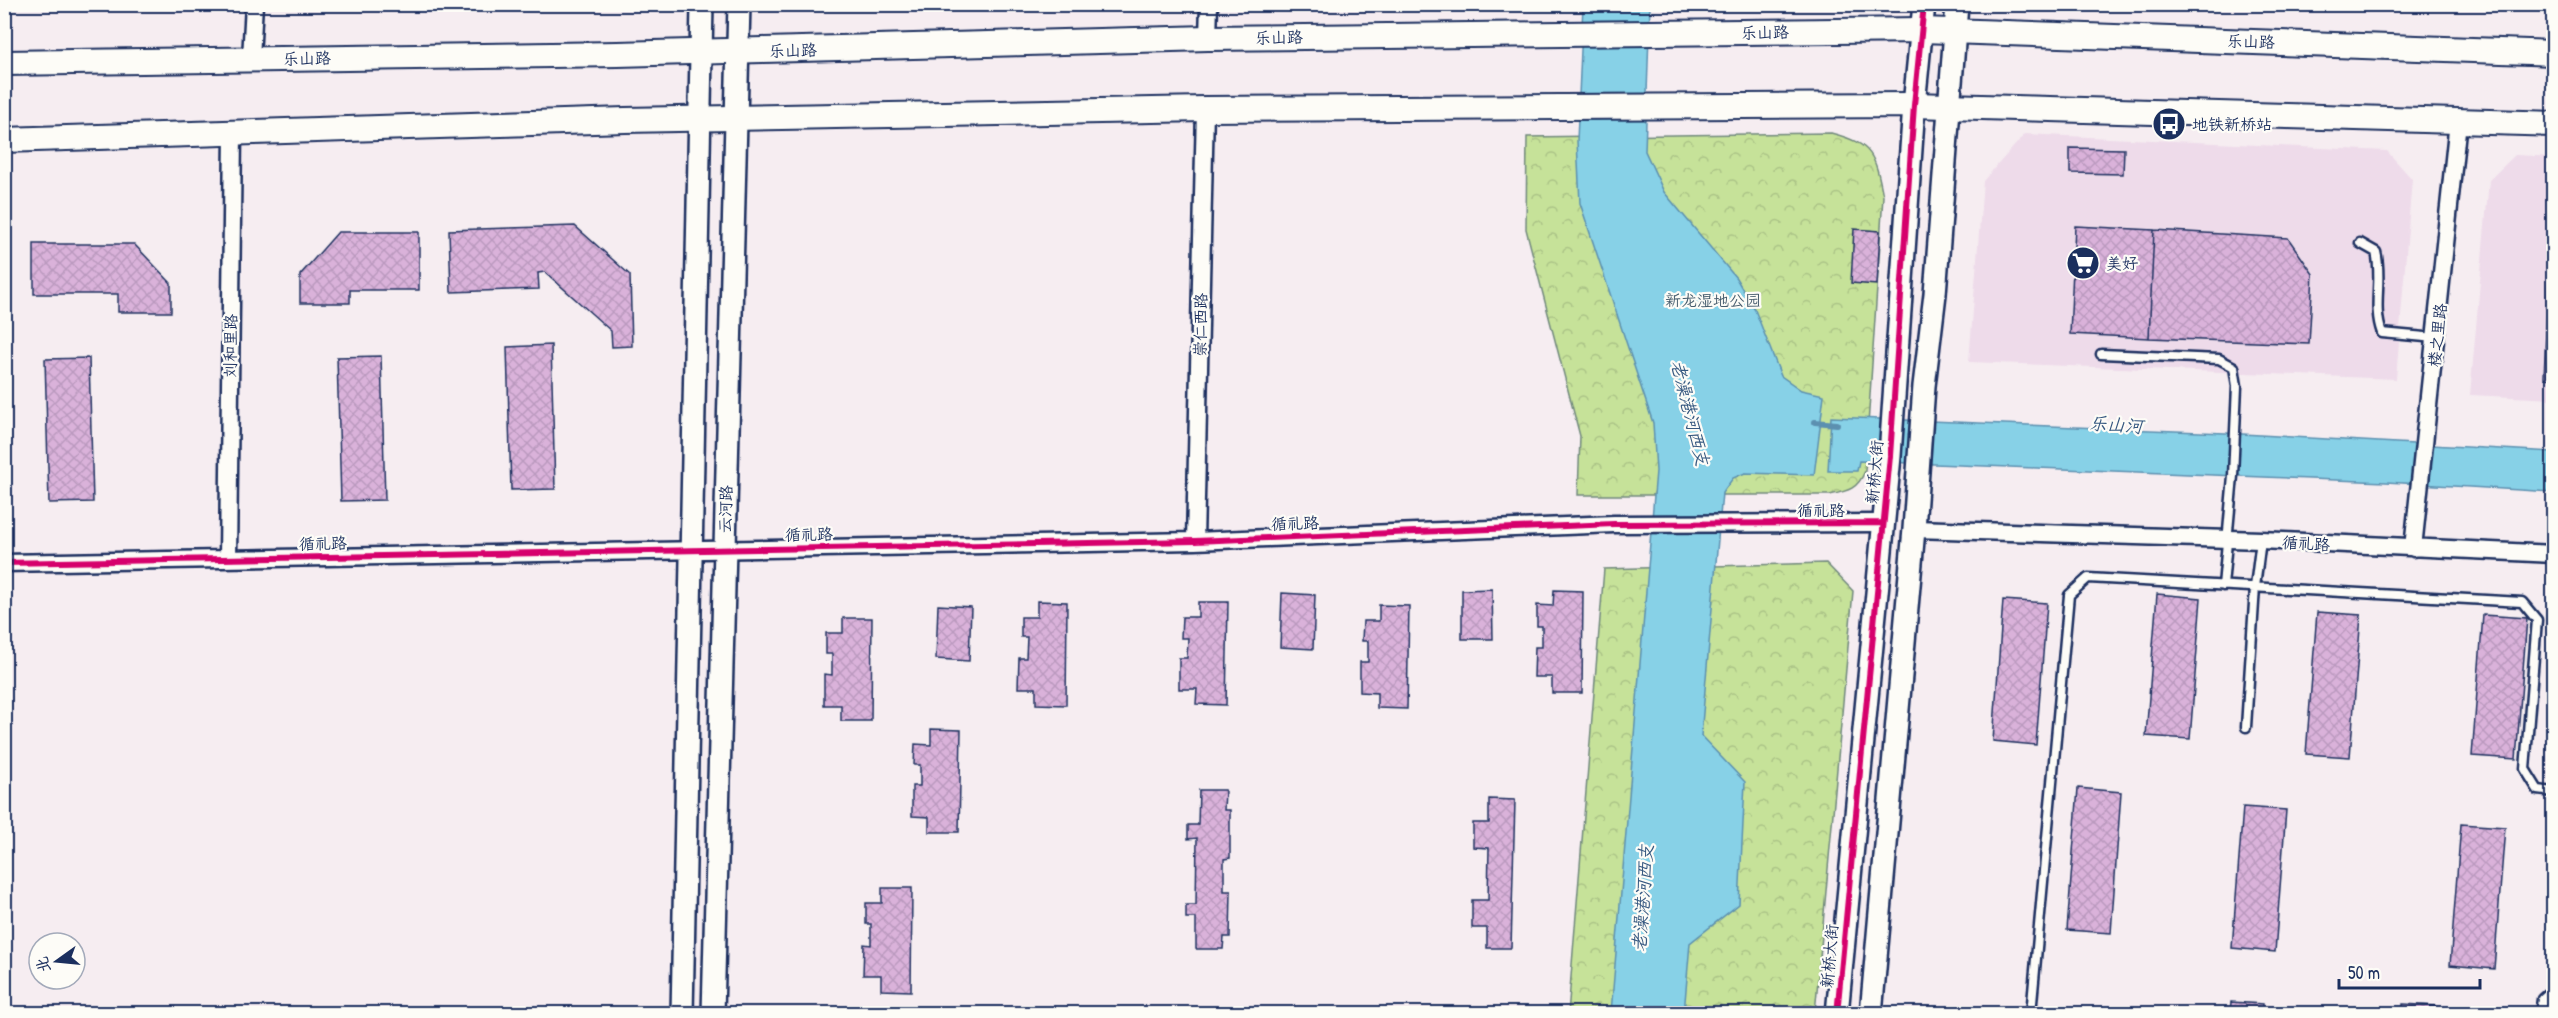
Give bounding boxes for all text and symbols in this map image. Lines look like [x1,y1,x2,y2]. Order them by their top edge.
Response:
street label: 乐山路 [1741,21,1789,43]
street label: 乐山路 [1255,26,1303,48]
street label: 乐山路 [2227,29,2275,53]
street label: 乐山路 [769,39,817,61]
street label: 乐山路 [283,47,331,69]
bus stop icon: 地铁新桥站 [2151,106,2187,142]
place label: 地铁新桥站 [2192,113,2272,135]
supermarket icon: 美好 [2065,245,2101,281]
place label: 美好 [2106,252,2138,274]
park label: 新龙湿地公园 [1665,289,1761,311]
street label: 崇仁西路 [1188,293,1212,357]
street label: 楼之里路 [2423,302,2451,368]
street label: 刘和里路 [218,314,242,378]
water label: 老澡港河西支 [1665,357,1716,468]
water label: 乐山河 [2088,410,2147,439]
street label: 新桥大街 [1860,439,1888,505]
street label: 云河路 [713,485,737,533]
street label: 循礼路 [1797,499,1845,521]
street label: 循礼路 [1271,511,1319,535]
street label: 循礼路 [785,523,833,545]
street label: 循礼路 [2281,531,2331,555]
street label: 循礼路 [299,532,347,554]
water label: 老澡港河西支 [1626,843,1659,953]
street label: 新桥大街 [1815,923,1843,989]
north arrow [27,931,87,991]
scale bar [2339,952,2480,990]
text: 北 [30,954,55,975]
text: 50 m [2348,960,2380,985]

